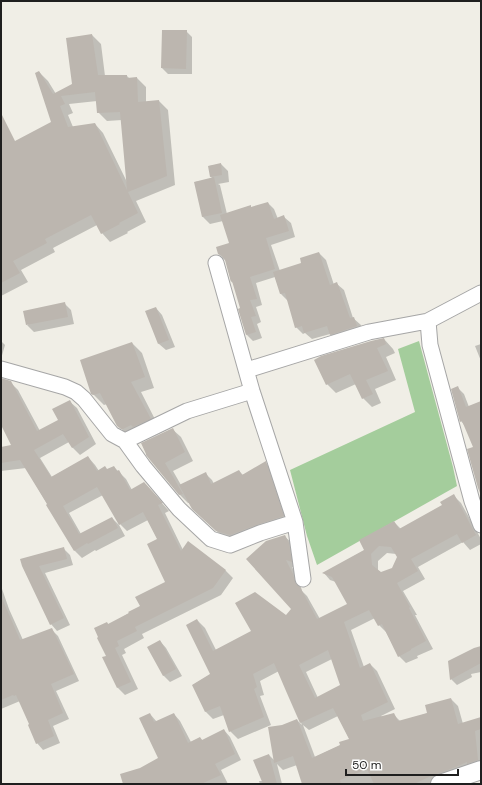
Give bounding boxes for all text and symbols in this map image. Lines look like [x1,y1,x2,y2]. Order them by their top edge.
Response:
scale bar [346,751,458,777]
text: 50 m [352,757,381,773]

